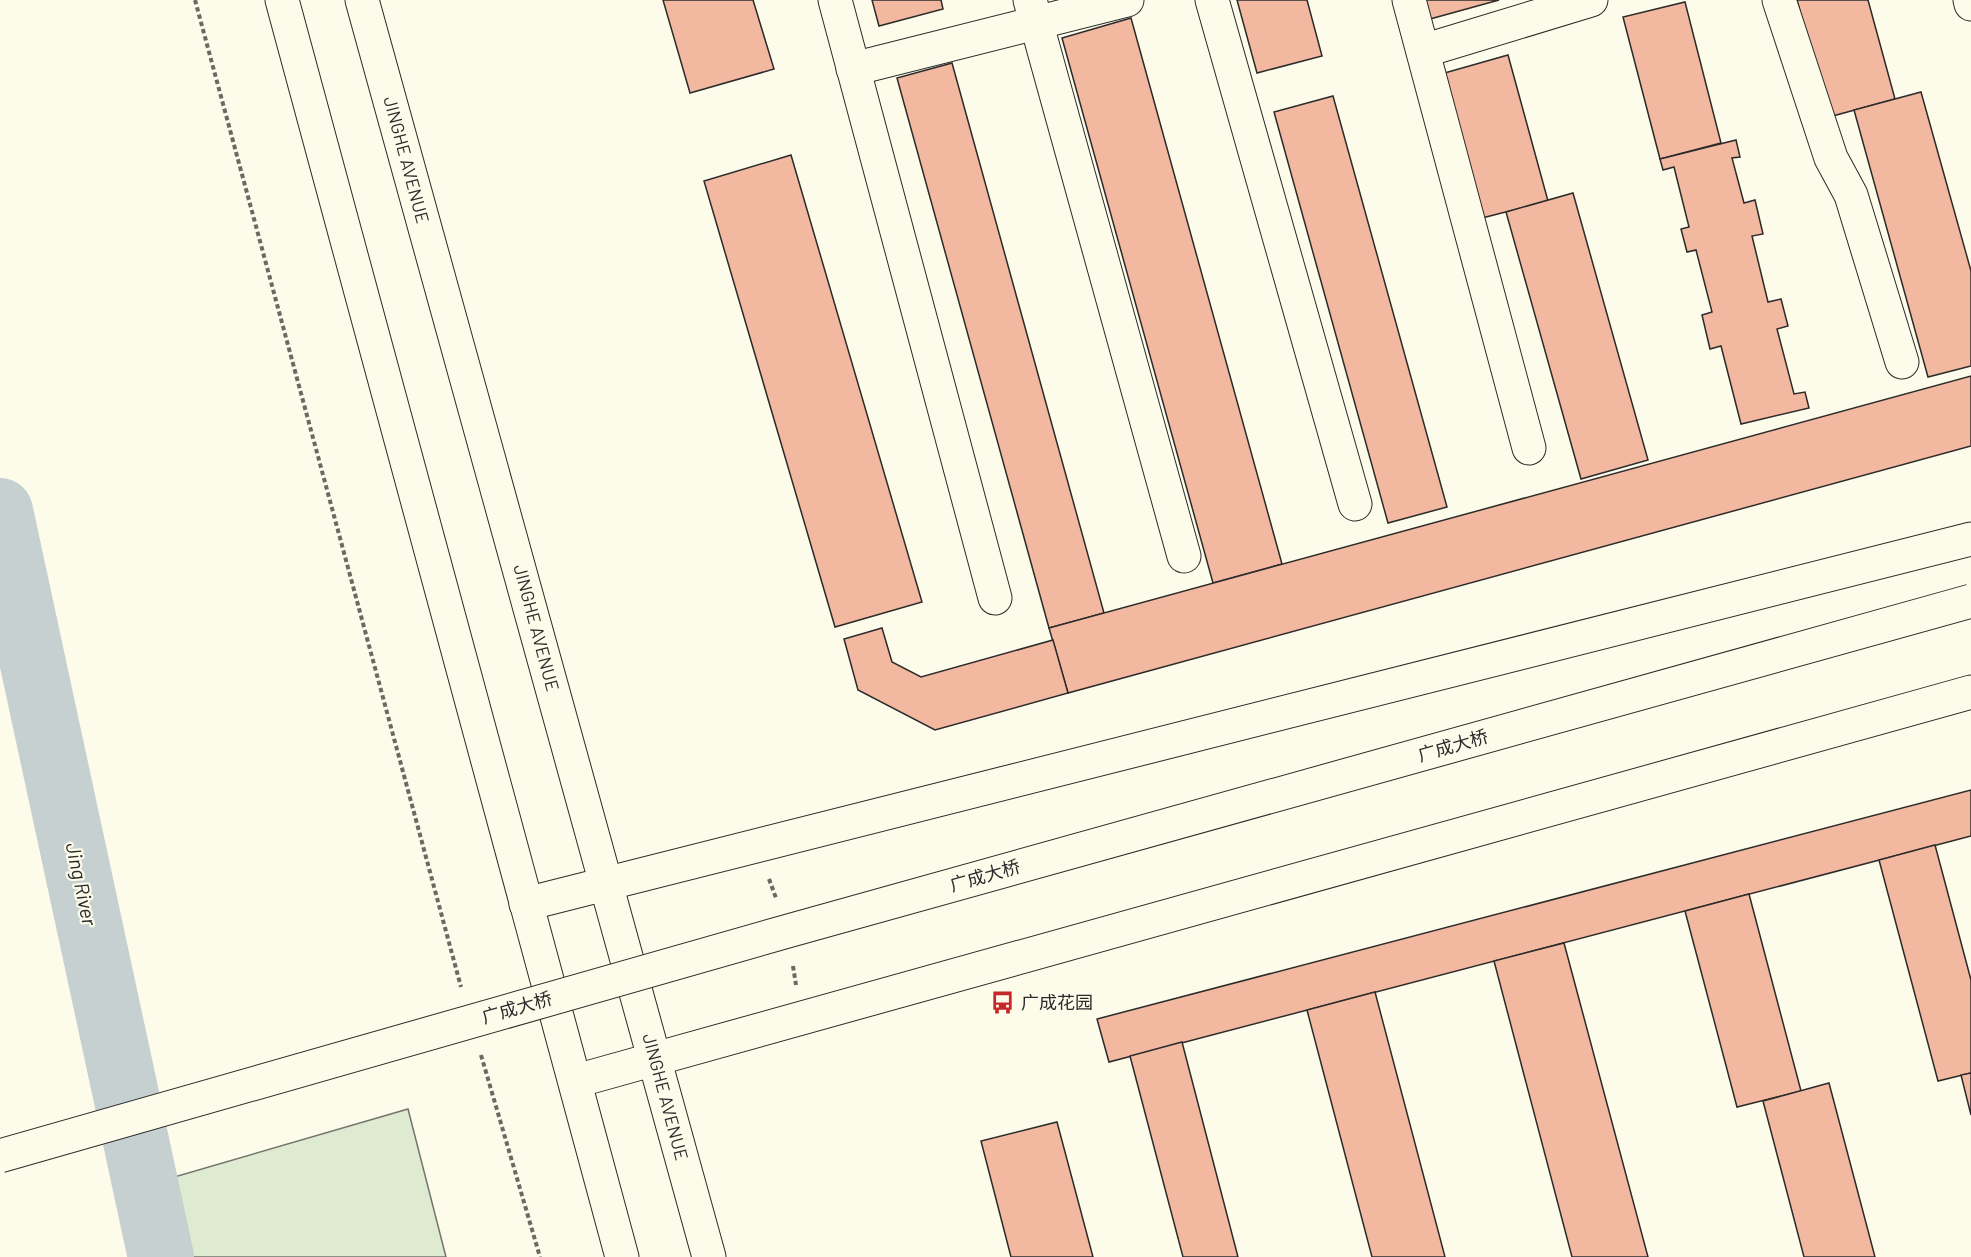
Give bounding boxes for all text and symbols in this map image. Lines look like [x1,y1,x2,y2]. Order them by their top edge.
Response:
street label: JINGHE AVENUE [379,94,434,226]
street label: JINGHE AVENUE [509,562,564,694]
street label: 广成大桥 [1415,725,1490,766]
water label: Jing River [62,840,103,928]
street label: 广成大桥 [947,855,1022,896]
street label: 广成大桥 [479,987,554,1028]
bus stop icon: 广成花园 [990,990,1016,1016]
place label: 广成花园 [1021,991,1093,1013]
street label: JINGHE AVENUE [638,1031,693,1163]

